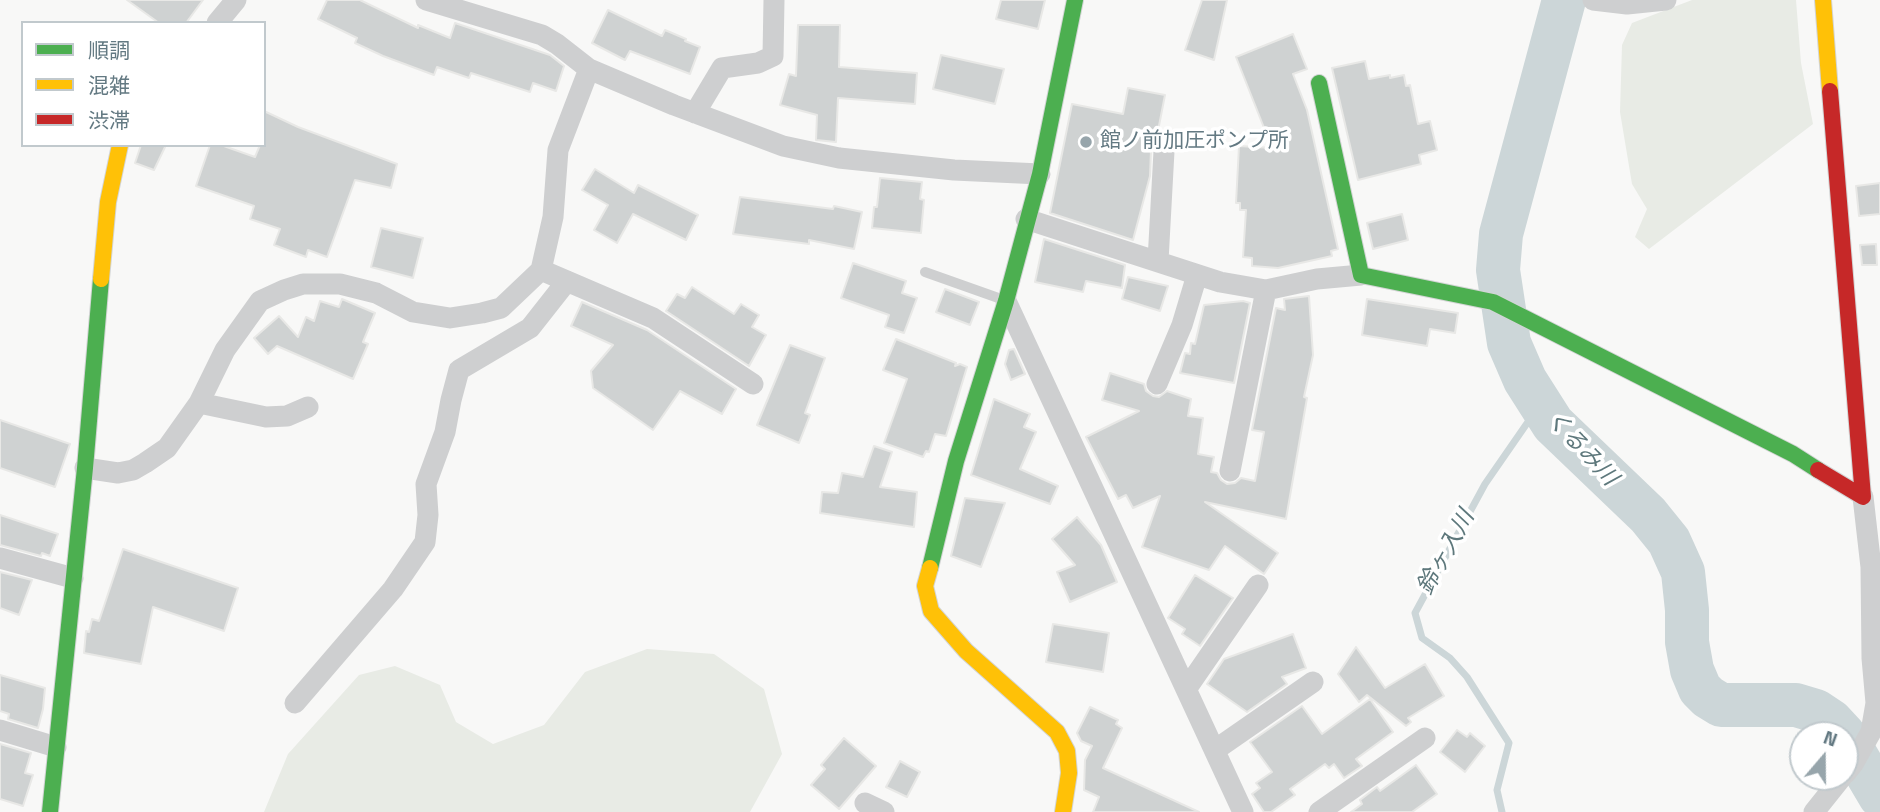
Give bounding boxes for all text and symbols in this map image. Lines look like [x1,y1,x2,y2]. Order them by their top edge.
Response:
legend [21,21,266,147]
text: 順調 [88,34,130,66]
text: 混雑 [88,69,130,101]
text: 渋滞 [88,104,130,136]
place label: 館ノ前加圧ポンプ所 [1100,129,1289,155]
marker: 館ノ前加圧ポンプ所 [1078,134,1094,150]
water label: くるみ川 [1540,406,1622,492]
water label: 鈴ヶ入川 [1413,506,1481,600]
north arrow [1789,721,1859,791]
text: N [1820,722,1842,754]

